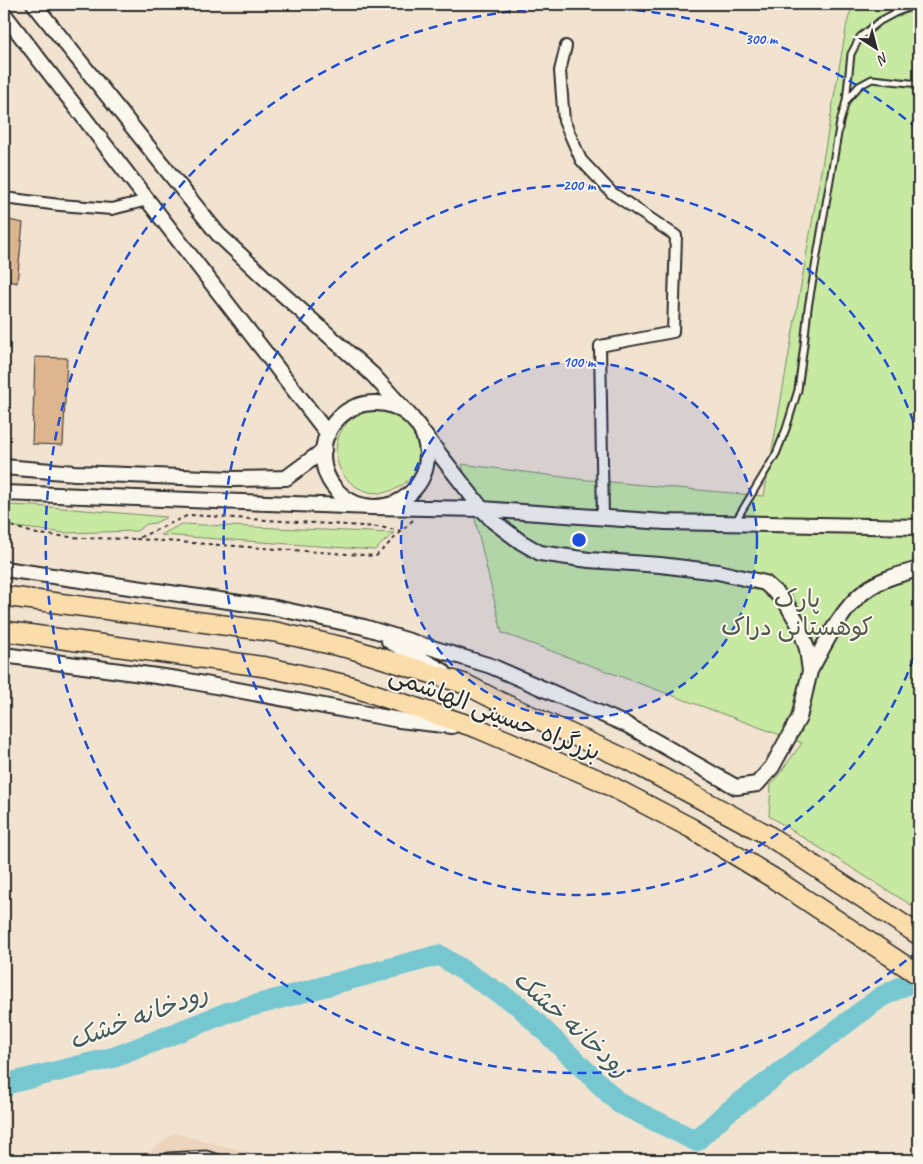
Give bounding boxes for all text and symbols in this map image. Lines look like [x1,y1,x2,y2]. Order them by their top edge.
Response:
north arrow [850,22,900,72]
text: 300 m [745,30,779,49]
text: N [873,49,892,69]
text: 200 m [563,176,597,195]
text: 100 m [563,353,597,372]
centre of rings [570,531,588,549]
park label: پارک کوهستانی دراک [721,584,873,642]
street label: بزرگراه حسینی الهاشمی [385,659,605,767]
water label: رودخانه خشک [507,963,636,1085]
water label: رودخانه خشک [65,977,213,1057]

